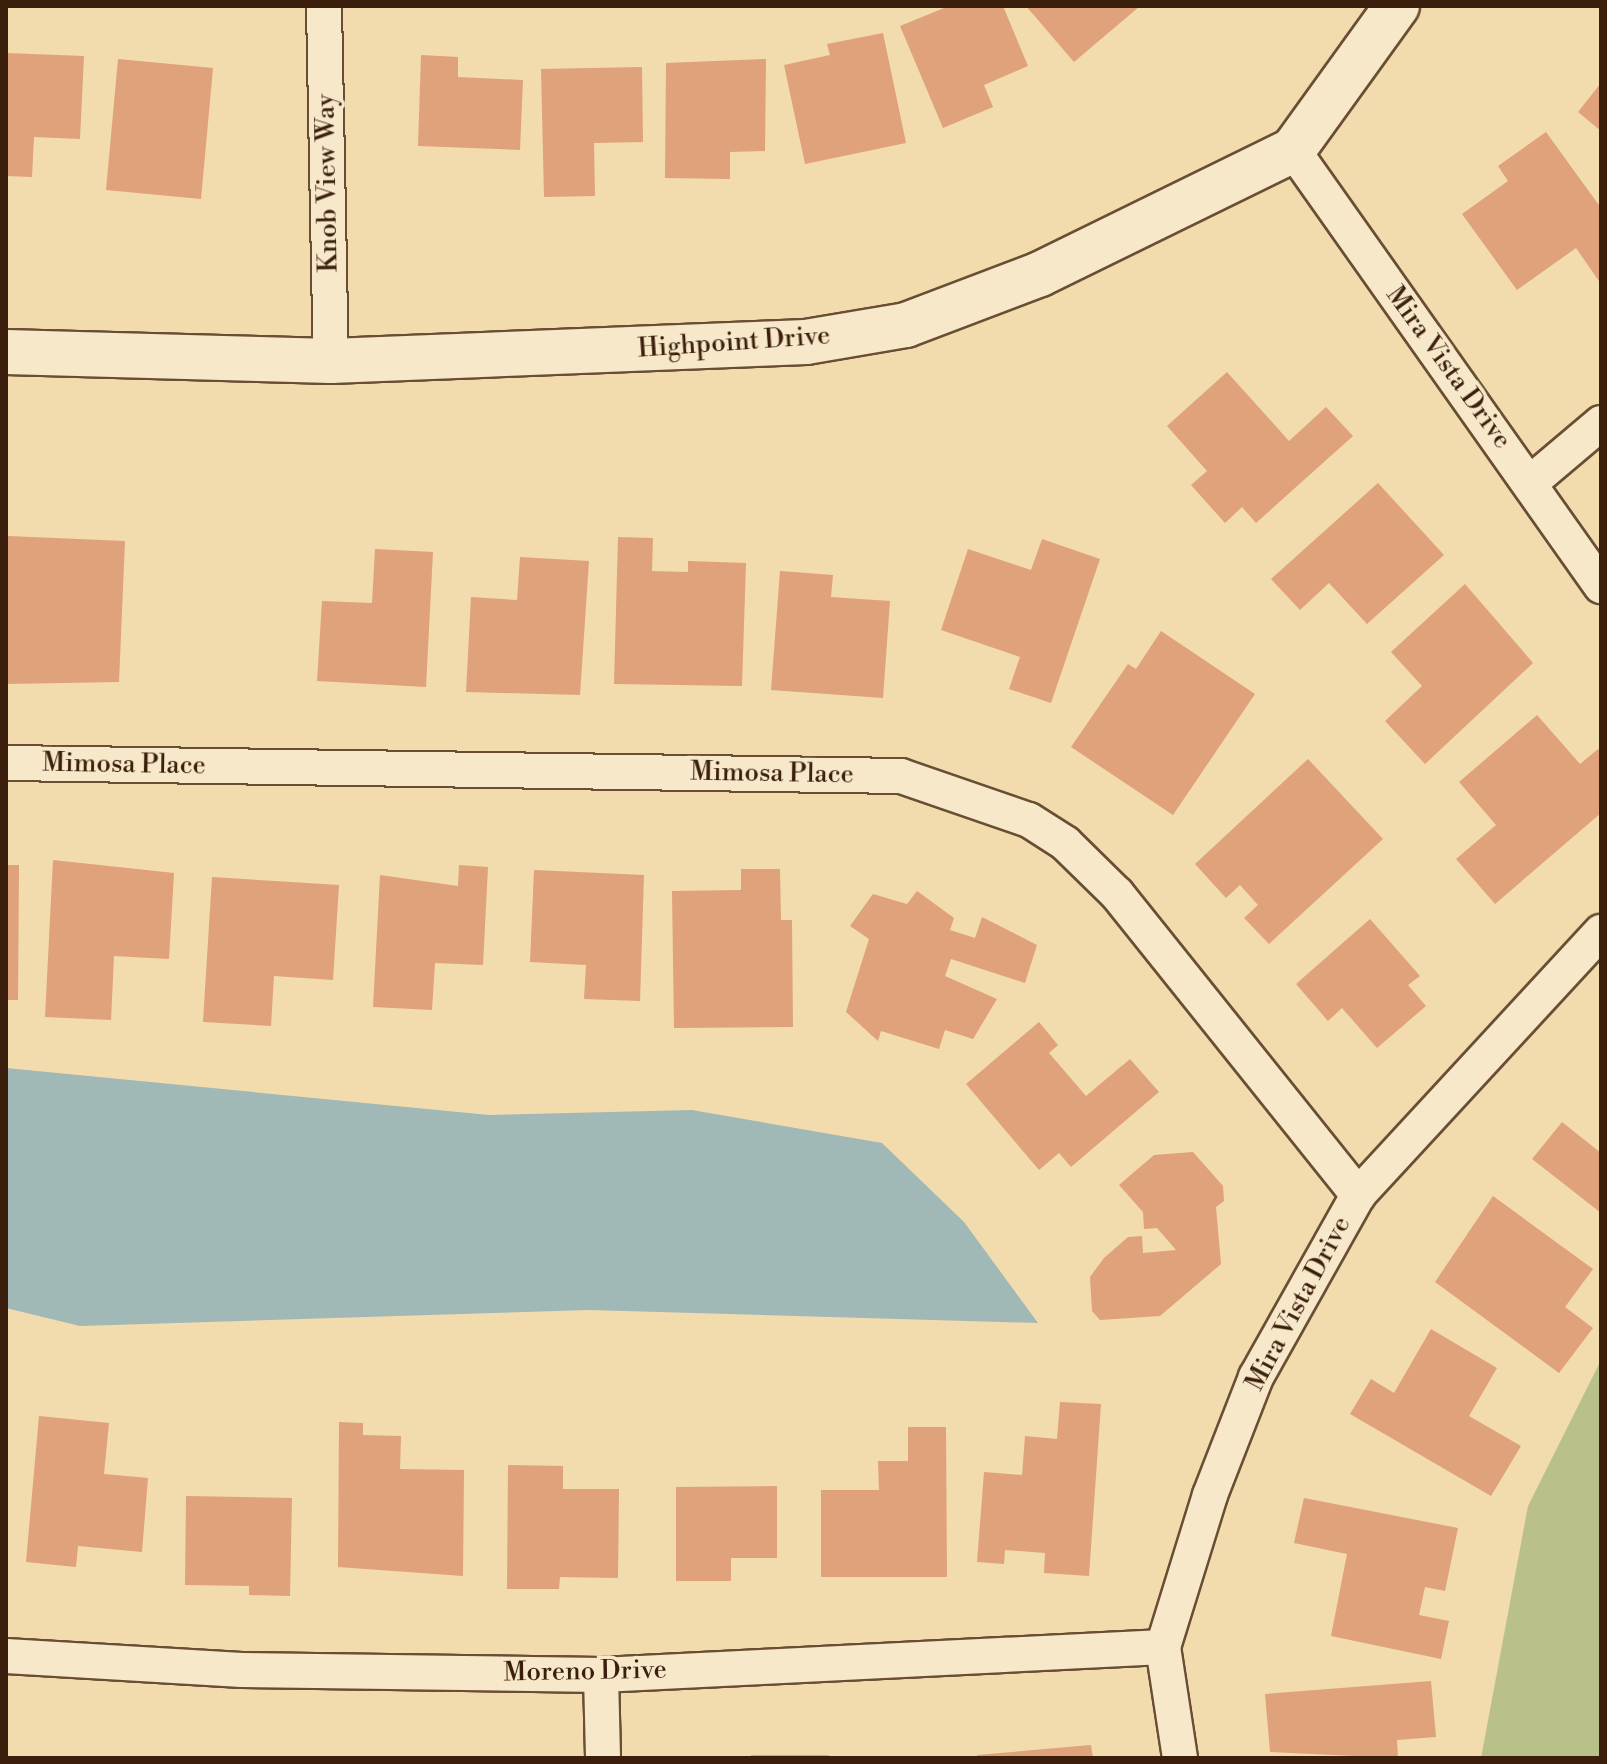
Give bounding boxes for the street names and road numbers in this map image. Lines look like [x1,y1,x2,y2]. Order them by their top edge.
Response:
street label: Knob View Way [311,93,345,273]
street label: Mira Vista Drive [1379,281,1517,455]
street label: Highpoint Drive [637,321,831,365]
street label: Mimosa Place [42,748,206,782]
street label: Mimosa Place [690,757,854,791]
street label: Mira Vista Drive [1240,1212,1358,1396]
street label: Moreno Drive [503,1655,667,1689]

